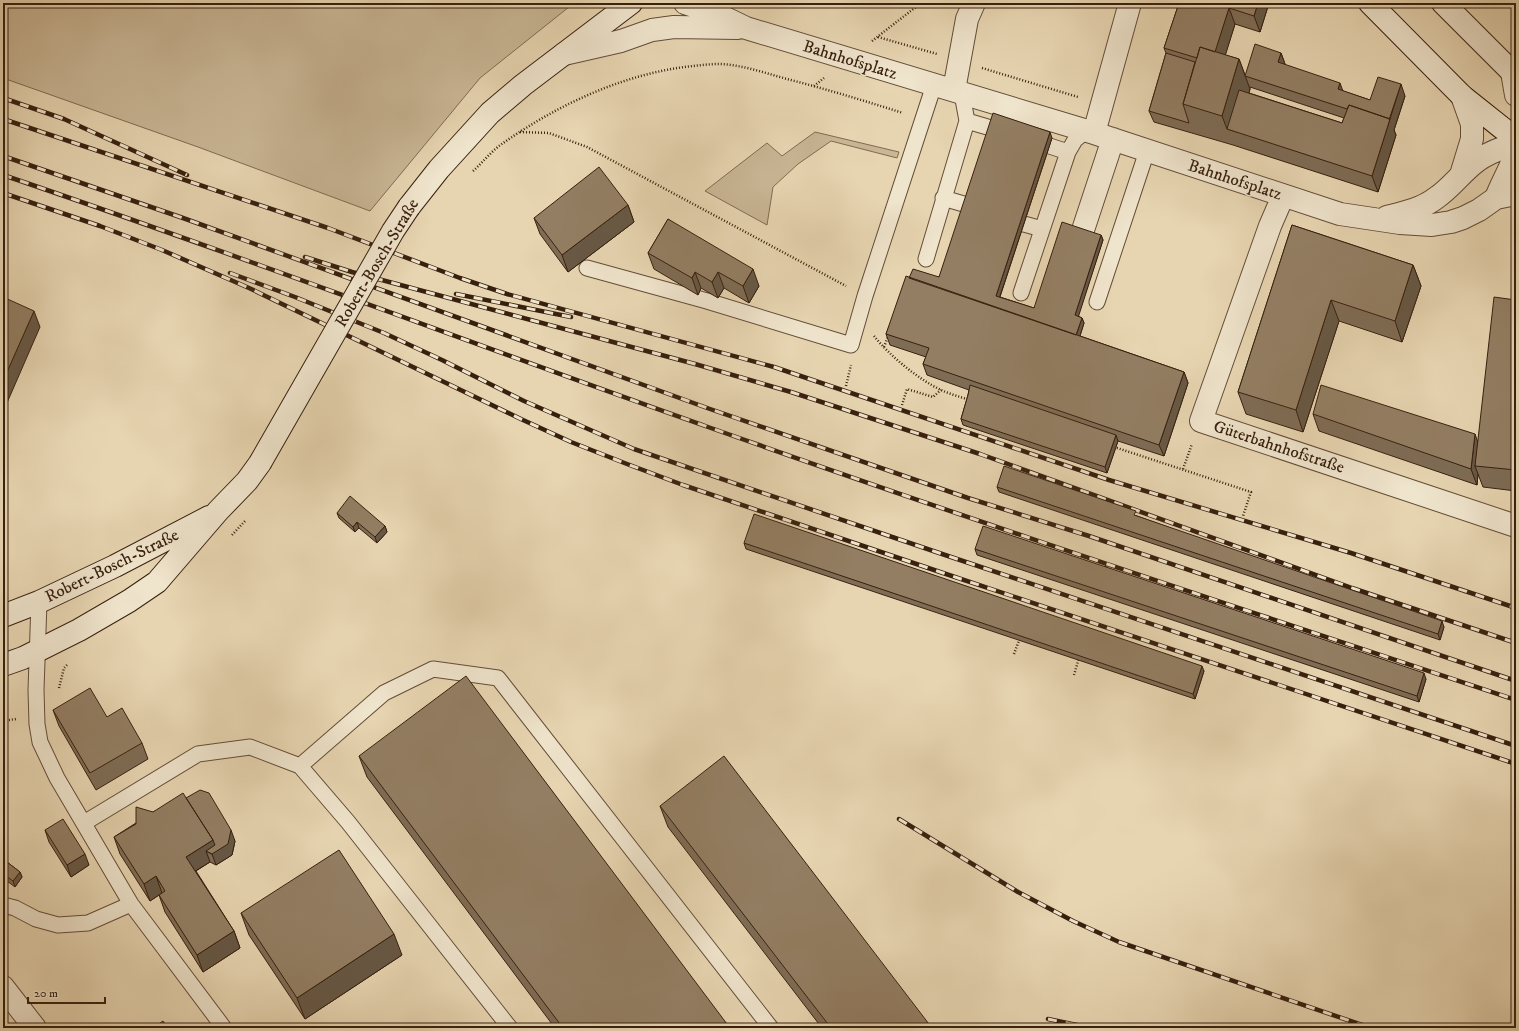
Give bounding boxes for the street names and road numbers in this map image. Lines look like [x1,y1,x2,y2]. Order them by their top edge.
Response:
street label: Bahnhofsplatz [800,35,900,85]
street label: Bahnhofsplatz [1185,154,1285,206]
street label: Robert-Bosch-Straße [330,195,424,331]
street label: Güterbahnhofstraße [1211,415,1347,479]
street label: Robert-Bosch-Straße [41,524,183,608]

